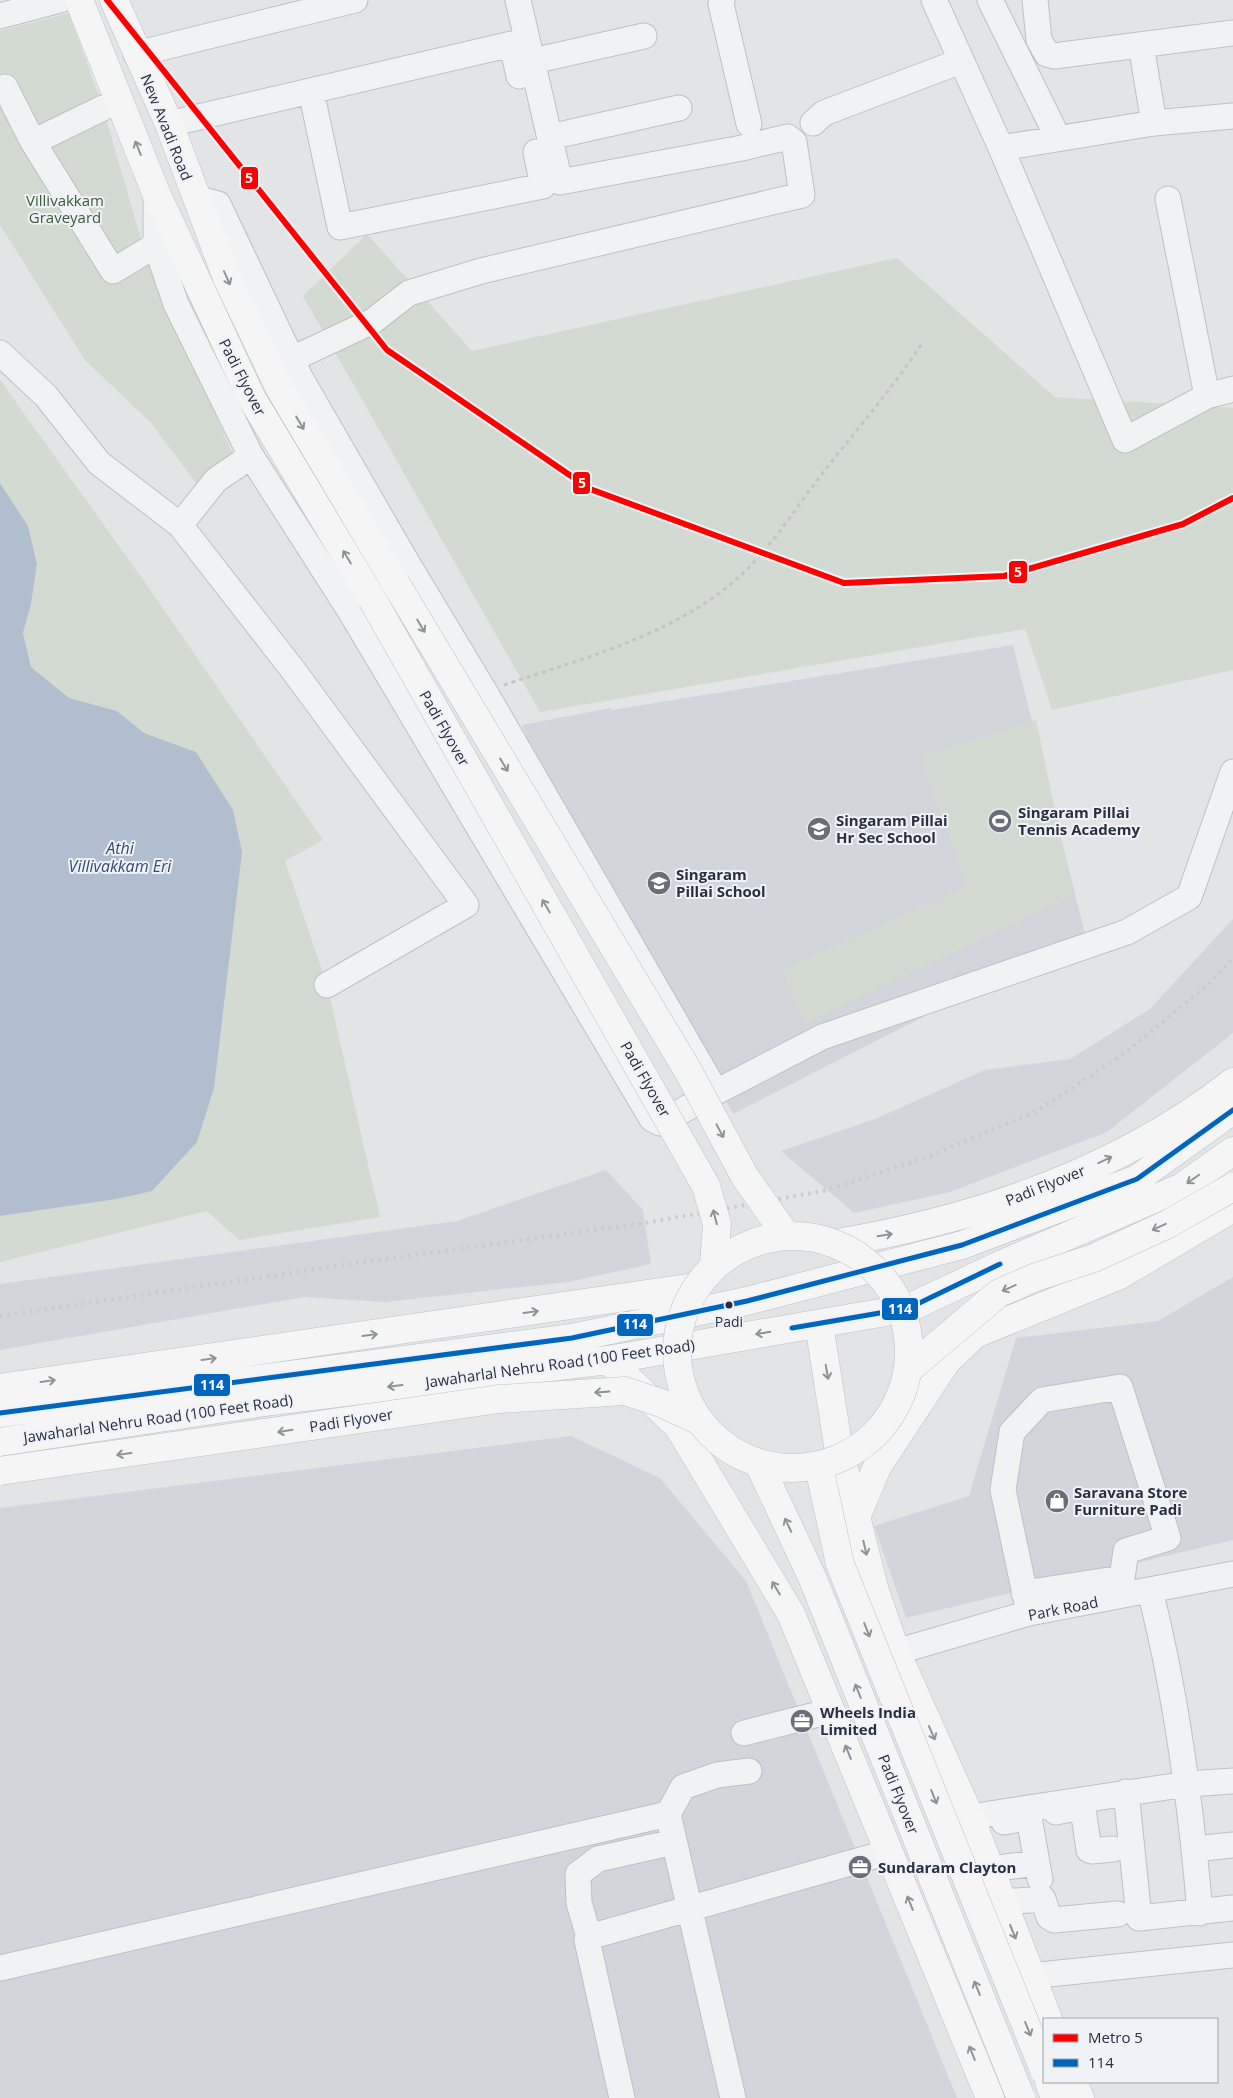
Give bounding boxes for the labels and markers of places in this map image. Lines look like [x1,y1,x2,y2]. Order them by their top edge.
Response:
place label: Singaram Pillai Tennis Academy [1018,802,1140,839]
sports icon: Singaram Pillai Tennis Academy [987,808,1013,834]
place label: Singaram Pillai Hr Sec School [836,810,948,847]
school or university icon: Singaram Pillai Hr Sec School [806,816,832,842]
place label: Singaram Pillai School [676,864,766,901]
school or university icon: Singaram Pillai School [646,870,672,896]
marker: Padi [724,1300,734,1310]
place label: Padi [715,1312,743,1331]
place label: Saravana Store Furniture Padi [1074,1482,1187,1519]
shop icon: Saravana Store Furniture Padi [1044,1488,1070,1514]
place label: Wheels India Limited [820,1702,916,1739]
office icon: Wheels India Limited [789,1708,815,1734]
office icon: Sundaram Clayton [847,1854,873,1880]
place label: Sundaram Clayton [878,1857,1016,1877]

